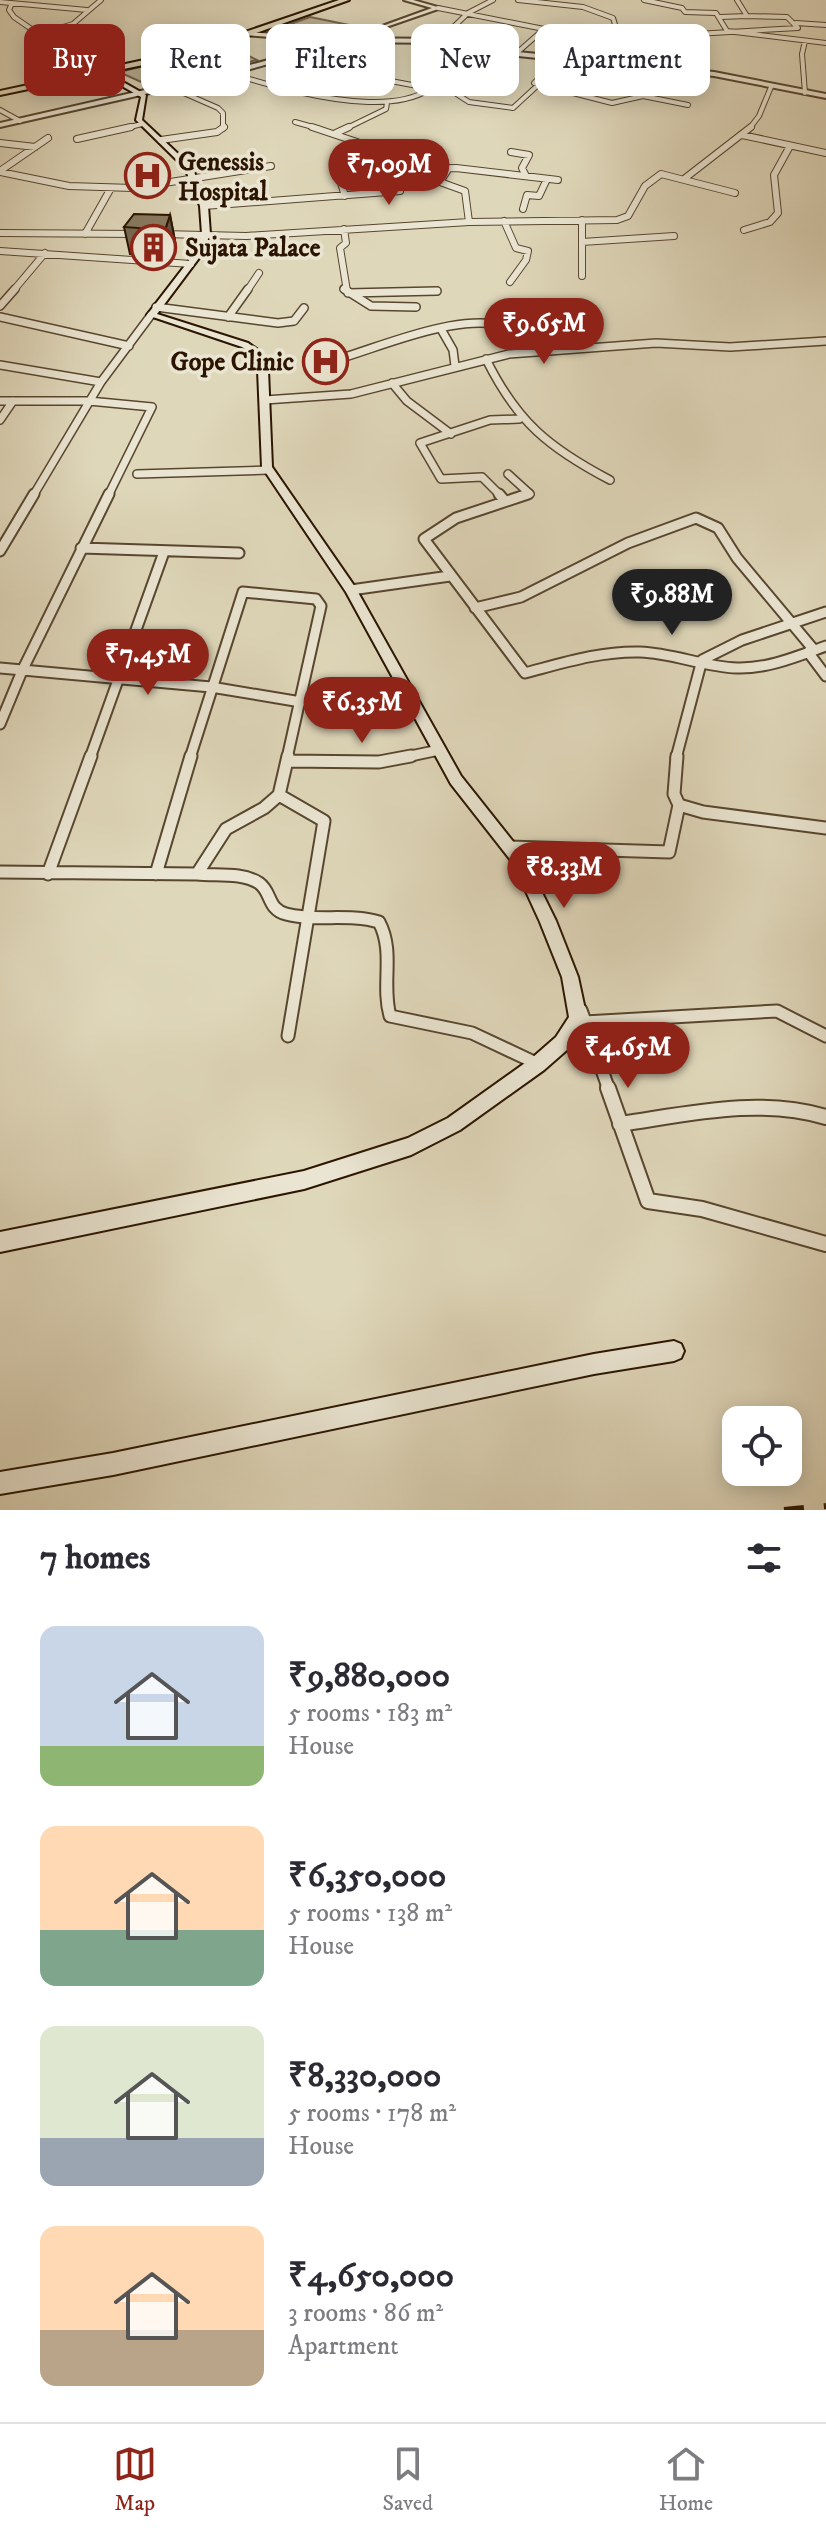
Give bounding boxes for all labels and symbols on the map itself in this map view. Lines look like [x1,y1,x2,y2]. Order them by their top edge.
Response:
pin: ₹7.09M [324,139,454,207]
place label: Genessis Hospital [178,146,269,209]
hospital icon: Genessis Hospital [123,152,171,200]
building icon: Sujata Palace [130,223,178,271]
place label: Sujata Palace [185,232,321,265]
pin: ₹9.65M [479,298,609,366]
hospital icon: Gope Clinic [301,337,349,385]
place label: Gope Clinic [171,346,294,379]
pin: ₹9.88M [607,569,737,637]
pin: ₹7.45M [83,629,213,697]
pin: ₹6.35M [297,677,427,745]
pin: ₹8.33M [499,842,629,910]
pin: ₹4.65M [563,1022,693,1090]

